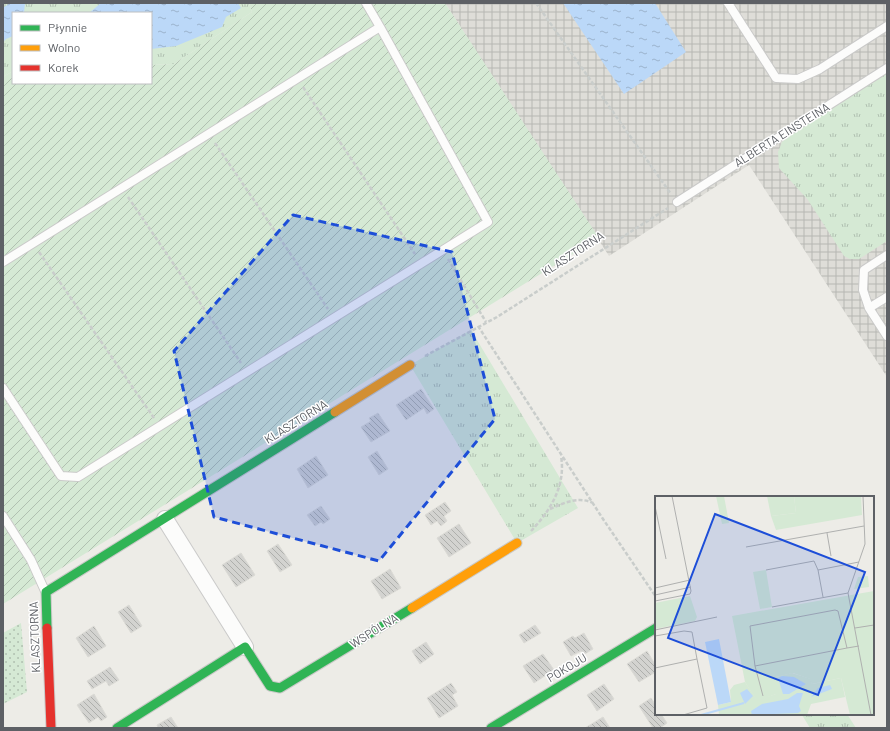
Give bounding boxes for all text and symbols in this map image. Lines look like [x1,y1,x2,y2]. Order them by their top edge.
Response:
legend [12,12,152,84]
text: Płynnie [48,20,87,34]
text: Wolno [48,40,80,54]
text: Korek [48,60,78,74]
street label: ALBERTA EINSTEINA [731,99,832,169]
street label: KLASZTORNA [539,228,606,279]
street label: KLASZTORNA [261,396,330,446]
inset map [655,496,874,715]
street label: KLASZTORNA [26,601,42,673]
street label: WSPÓLNA [347,610,400,650]
street label: POKOJU [544,650,589,685]

